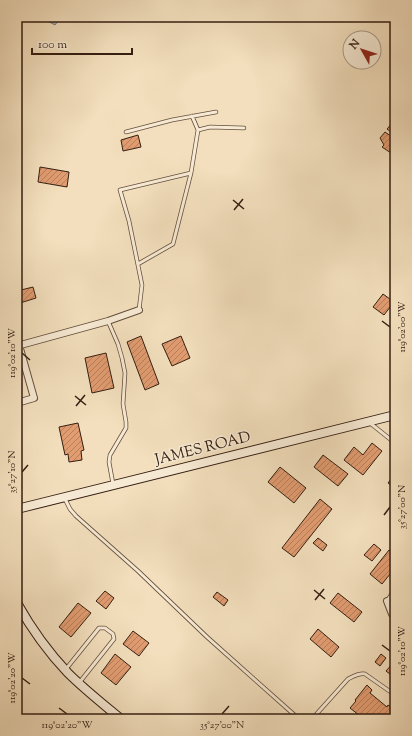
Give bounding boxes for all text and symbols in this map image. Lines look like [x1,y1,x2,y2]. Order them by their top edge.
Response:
scale bar [32,30,132,56]
north arrow [342,30,382,70]
text: 100 m [38,36,67,54]
text: N [345,36,364,54]
text: 119°02'00"W [395,301,410,353]
text: 119°02'10"W [5,328,20,378]
street label: JAMES ROAD [152,427,253,471]
text: 35°27'10"N [5,451,20,493]
text: 35°27'00"N [395,485,410,529]
text: 119°02'10"W [395,626,410,676]
text: 119°02'20"W [5,652,20,704]
text: 119°02'20"W [41,718,93,733]
text: 35°27'00"N [200,718,244,733]

